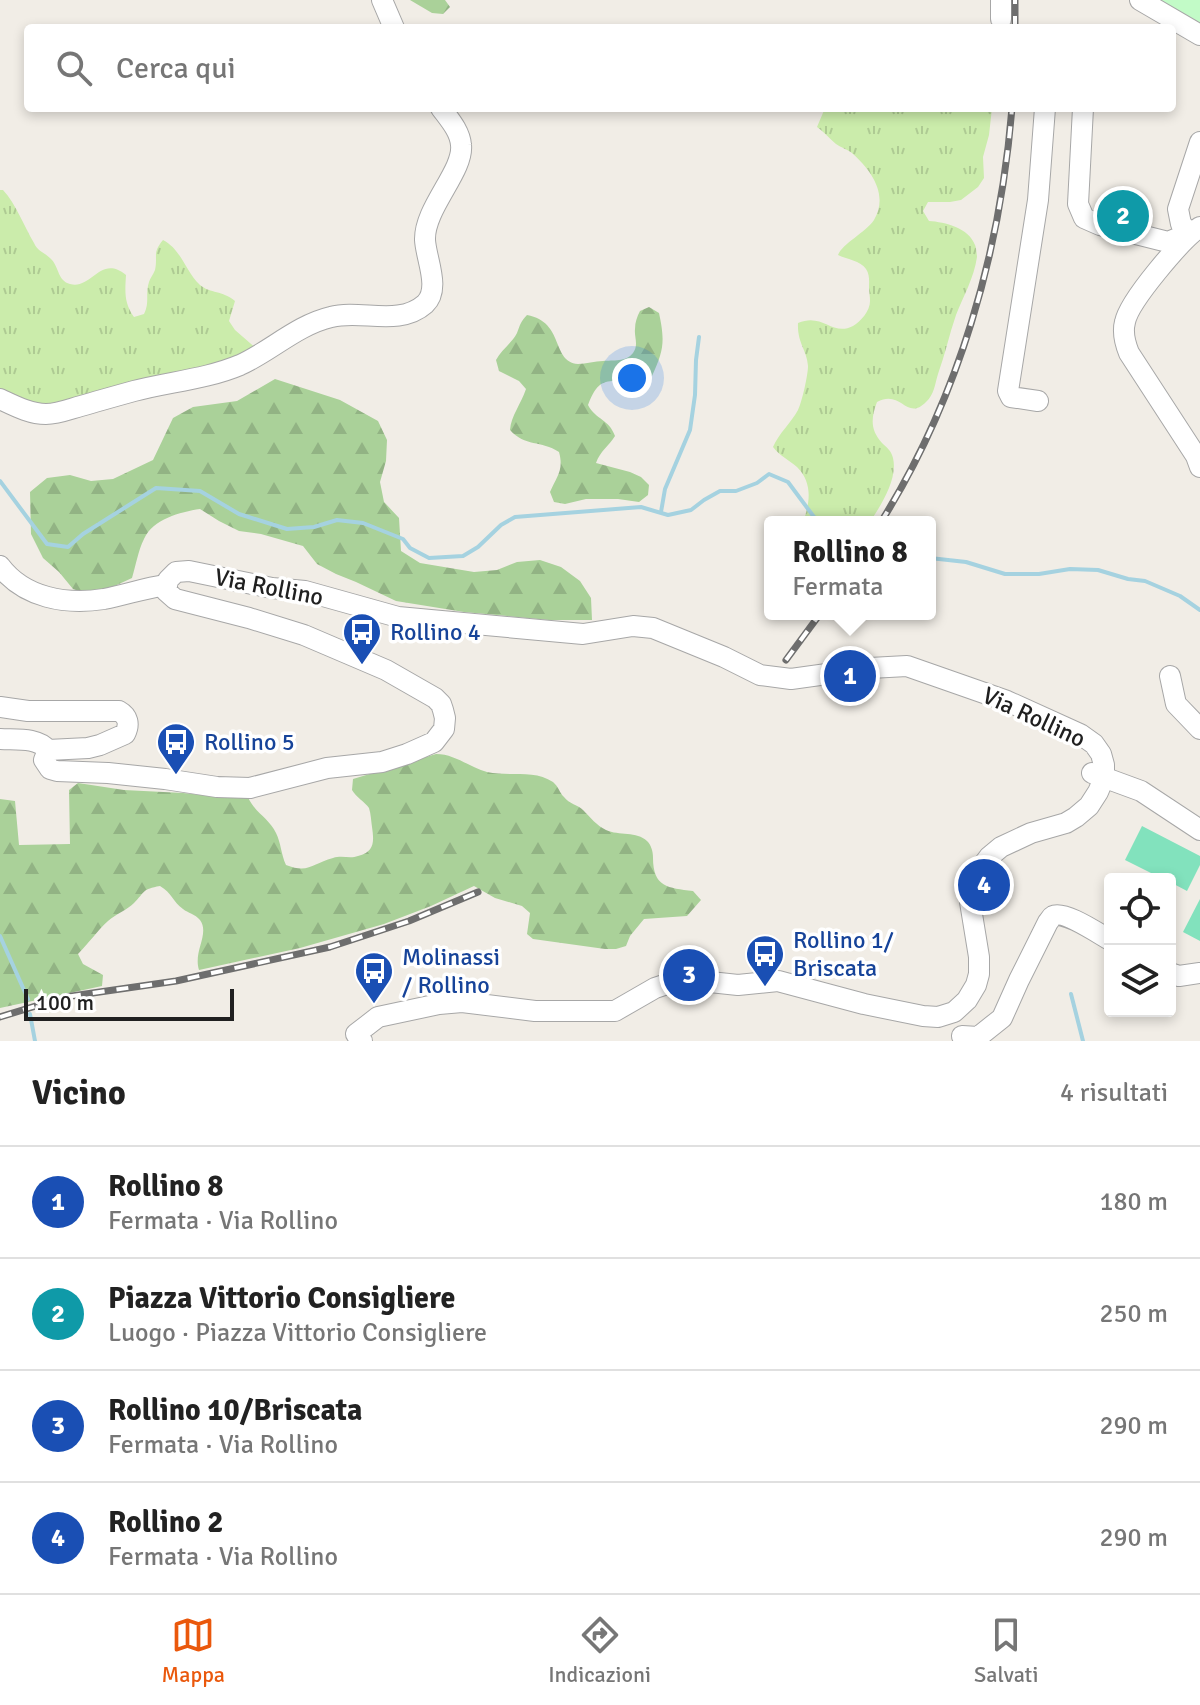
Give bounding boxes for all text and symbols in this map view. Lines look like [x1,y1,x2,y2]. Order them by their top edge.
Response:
search box [24,24,1176,112]
icon: search [52,46,96,90]
text: Cerca qui [116,50,236,87]
pin: 2 [1097,186,1149,246]
your location [612,358,652,398]
popup [764,516,936,620]
text: Rollino 8 [792,534,908,571]
street label: Via Rollino [212,562,326,612]
text: Fermata [792,571,884,603]
bus stop icon: Rollino 4 [341,611,383,666]
place label: Rollino 4 [390,617,481,647]
pin: 1 [824,646,876,706]
street label: Via Rollino [978,680,1090,754]
bus stop icon: Rollino 5 [155,721,197,776]
place label: Rollino 5 [204,727,295,757]
pin: 4 [958,855,1010,915]
map controls [1104,873,1176,1017]
button: locate [1104,873,1176,945]
place label: Rollino 1/ Briscata [793,925,894,983]
bus stop icon: Rollino 1/ Briscata [744,933,786,988]
place label: Molinassi / Rollino [402,942,500,1000]
pin: 3 [663,945,715,1005]
button: layers [1104,945,1176,1017]
bus stop icon: Molinassi / Rollino [353,950,395,1005]
scale bar [24,985,234,1021]
text: 100 m [36,989,94,1016]
text: Vicino [32,1072,126,1114]
text: 4 risultati [1060,1077,1168,1109]
text: Rollino 8 [108,1168,224,1205]
text: 1 [51,1186,65,1218]
text: 180 m [1099,1186,1168,1218]
text: Fermata · Via Rollino [108,1205,338,1237]
text: Piazza Vittorio Consigliere [108,1280,455,1317]
text: 2 [51,1298,65,1330]
text: 250 m [1099,1298,1168,1330]
text: Luogo · Piazza Vittorio Consigliere [108,1317,487,1349]
text: Rollino 10/Briscata [108,1392,362,1429]
text: 3 [51,1410,65,1442]
text: 290 m [1099,1410,1168,1442]
text: Fermata · Via Rollino [108,1429,338,1461]
text: Rollino 2 [108,1504,224,1541]
text: 4 [51,1522,65,1554]
text: 290 m [1099,1522,1168,1554]
text: Fermata · Via Rollino [108,1541,338,1573]
tab: Mappa [162,1613,225,1688]
tab: Indicazioni [548,1613,651,1688]
tab: Salvati [974,1613,1038,1688]

